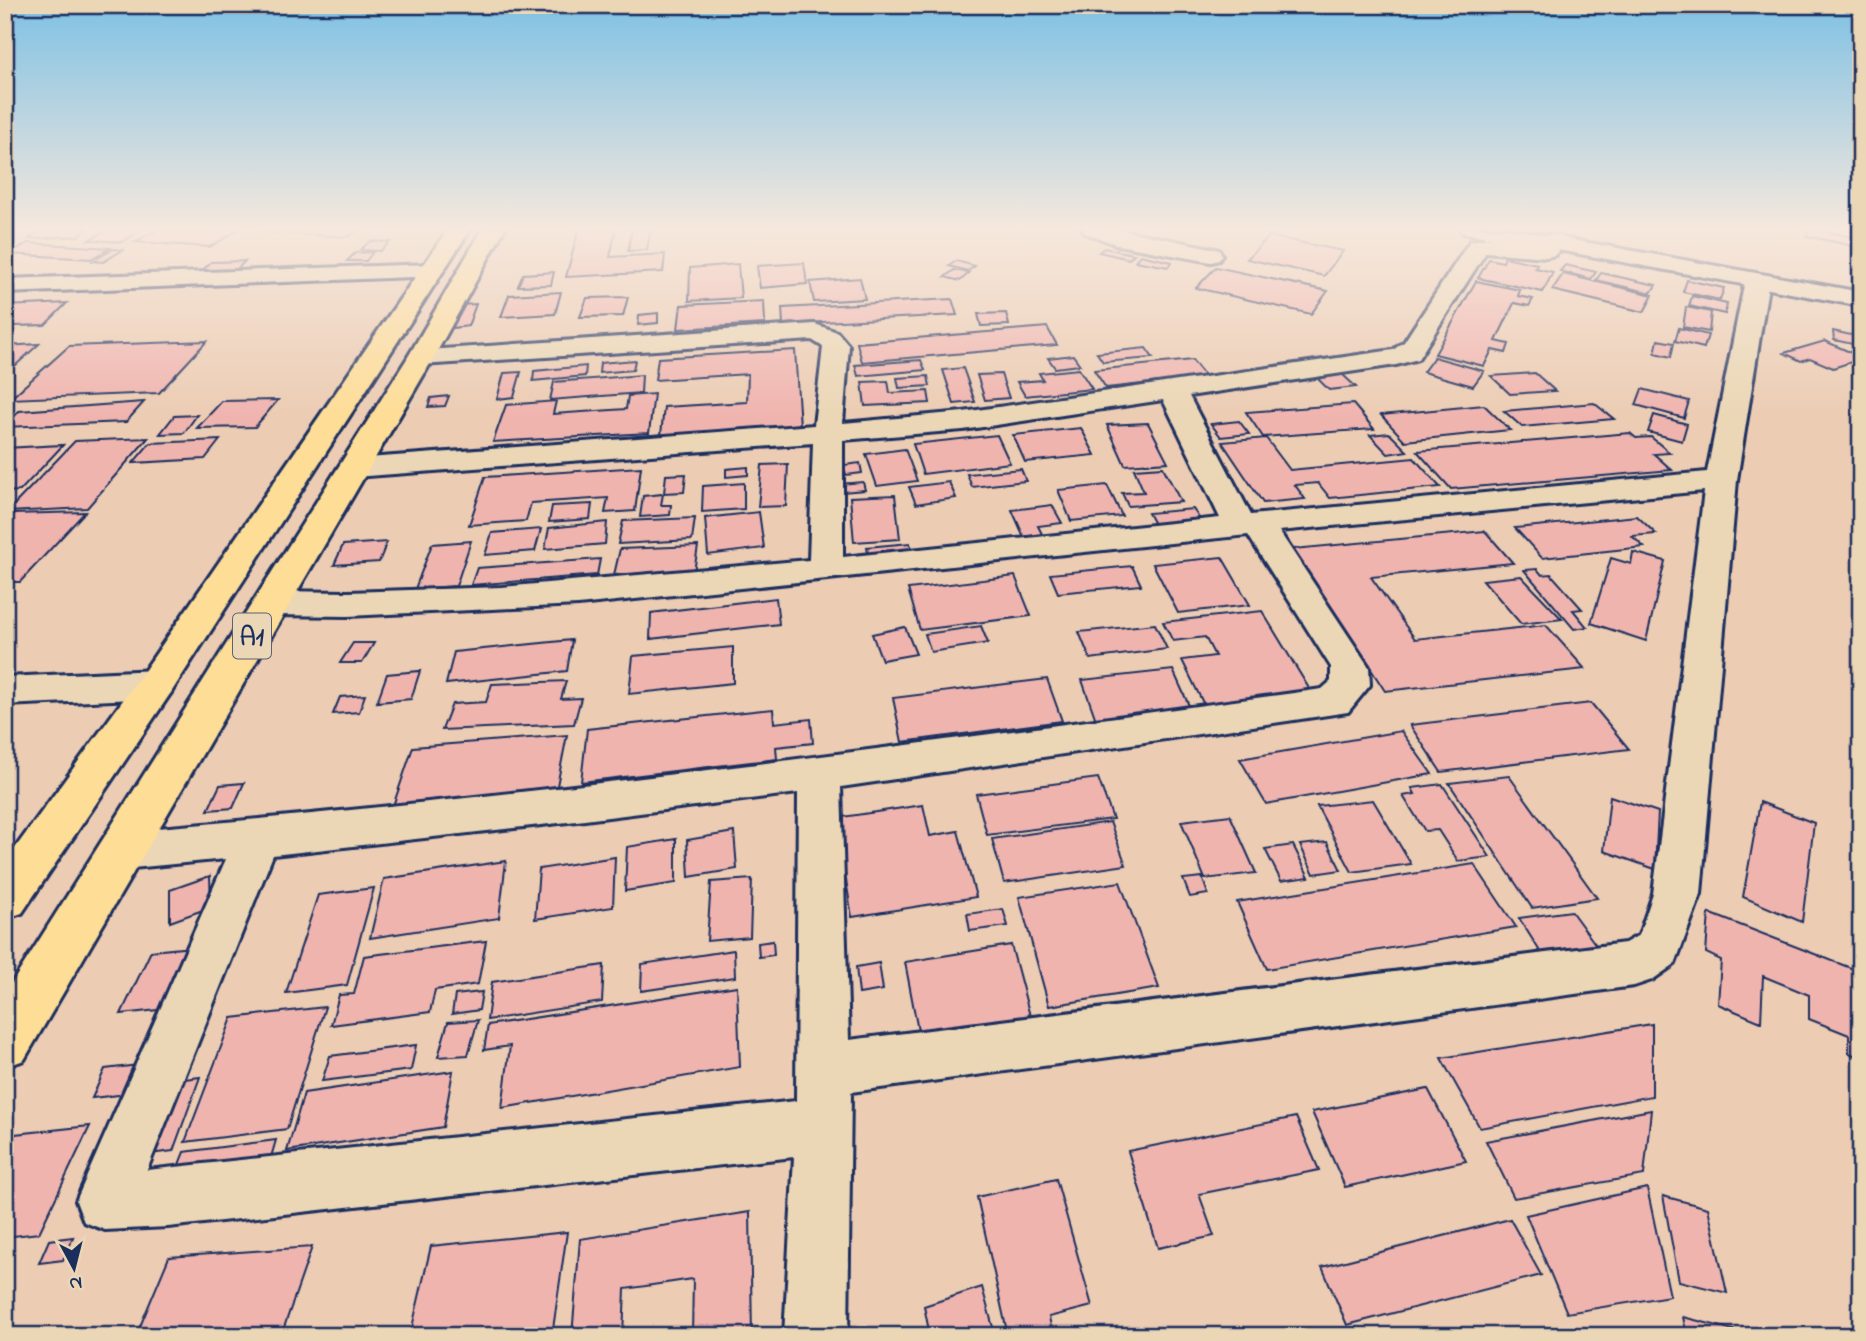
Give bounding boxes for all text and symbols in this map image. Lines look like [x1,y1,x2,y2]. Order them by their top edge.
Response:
road number: A1 [233,614,271,658]
north arrow [38,1232,108,1302]
text: N [68,1268,84,1297]

